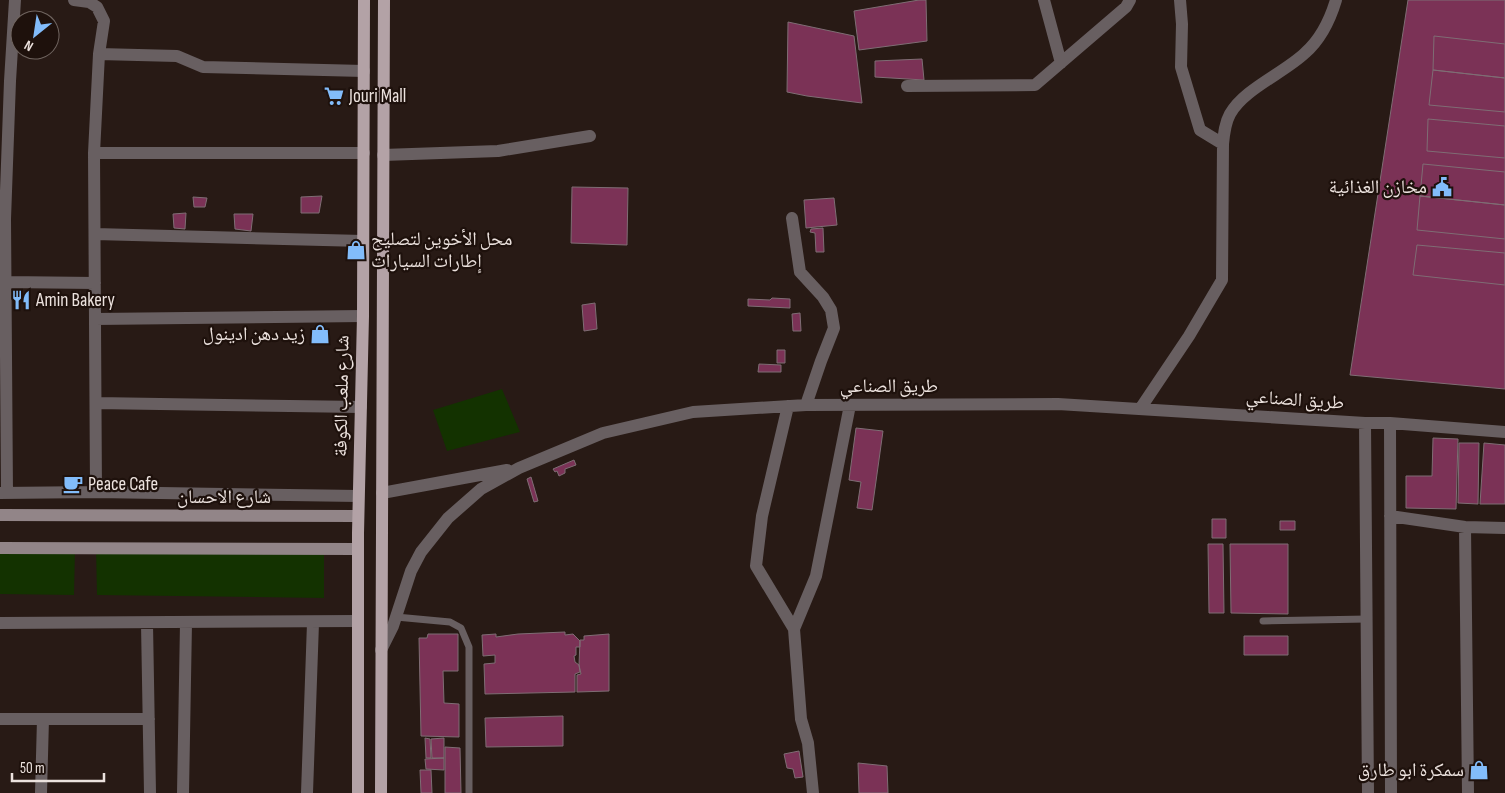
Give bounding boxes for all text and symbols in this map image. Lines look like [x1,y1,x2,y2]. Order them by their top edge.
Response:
north arrow [10,10,60,60]
text: N [21,37,36,55]
supermarket icon: Jouri Mall [323,85,345,107]
place label: Jouri Mall [348,85,406,108]
place label: مخازن الغذائية [1329,176,1427,199]
public building icon: مخازن الغذائية [1431,176,1453,198]
place label: محل الأخوين لتصليح إطارات السيارات [371,228,512,273]
shop icon: محل الأخوين لتصليح إطارات السيارات [345,239,367,261]
restaurant icon: Amin Bakery [10,289,32,311]
place label: Amin Bakery [35,289,115,312]
place label: زيد دهن ادينول [203,323,305,346]
shop icon: زيد دهن ادينول [309,323,331,345]
street label: شارع ملعب الكوفة [329,335,355,457]
street label: طريق الصناعي [840,375,938,400]
street label: طريق الصناعي [1245,385,1345,418]
cafe icon: Peace Cafe [62,473,84,495]
place label: Peace Cafe [88,473,158,496]
street label: شارع الاحسان [177,486,271,509]
scale bar [12,750,105,782]
text: 50 m [20,759,45,778]
place label: سمكرة ابو طارق [1358,759,1464,782]
shop icon: سمكرة ابو طارق [1468,759,1490,781]

